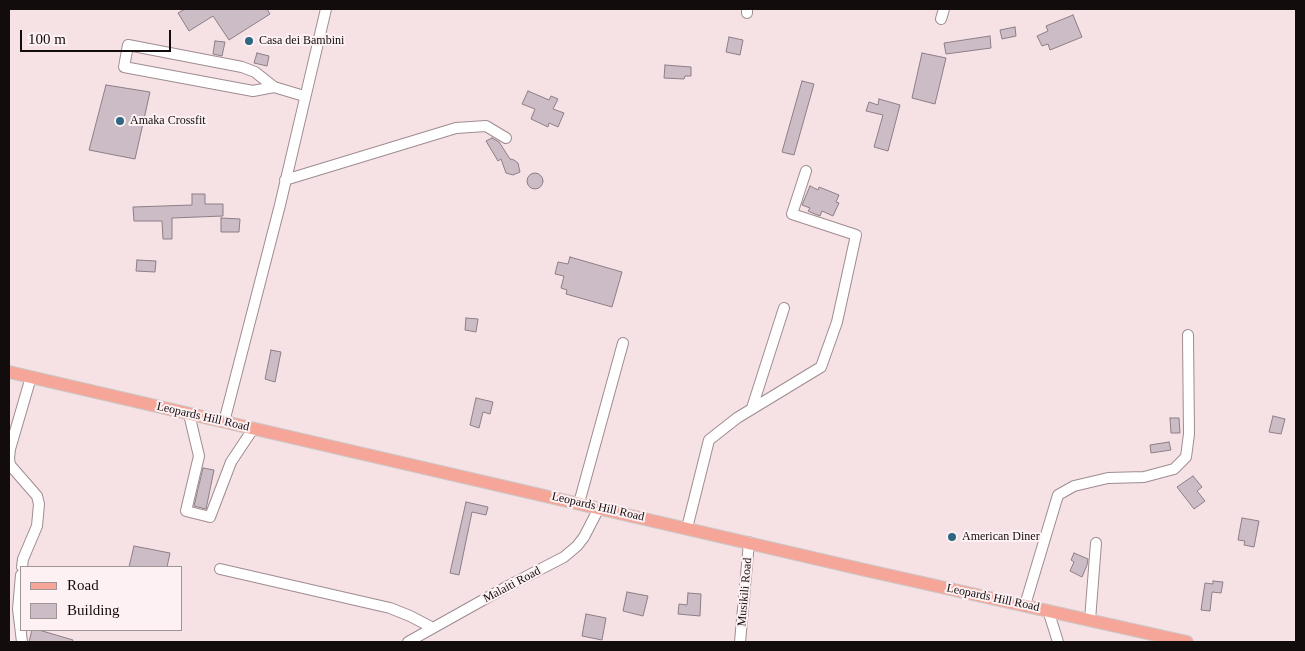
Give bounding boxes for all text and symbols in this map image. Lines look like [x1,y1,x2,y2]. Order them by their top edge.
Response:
scale bar [22,20,174,52]
text: 100 m [28,31,66,47]
place label: Casa dei Bambini [259,34,344,48]
marker: Casa dei Bambini [243,35,255,47]
place label: Amaka Crossfit [130,114,206,128]
marker: Amaka Crossfit [114,115,126,127]
street label: Leopards Hill Road [155,399,251,435]
street label: Leopards Hill Road [550,489,646,525]
place label: American Diner [962,530,1040,544]
marker: American Diner [946,531,958,543]
street label: Musikili Road [735,557,755,627]
street label: Malaiti Road [481,564,543,606]
legend [20,566,182,631]
text: Road [67,577,99,593]
street label: Leopards Hill Road [945,581,1041,615]
text: Building [67,602,120,618]

